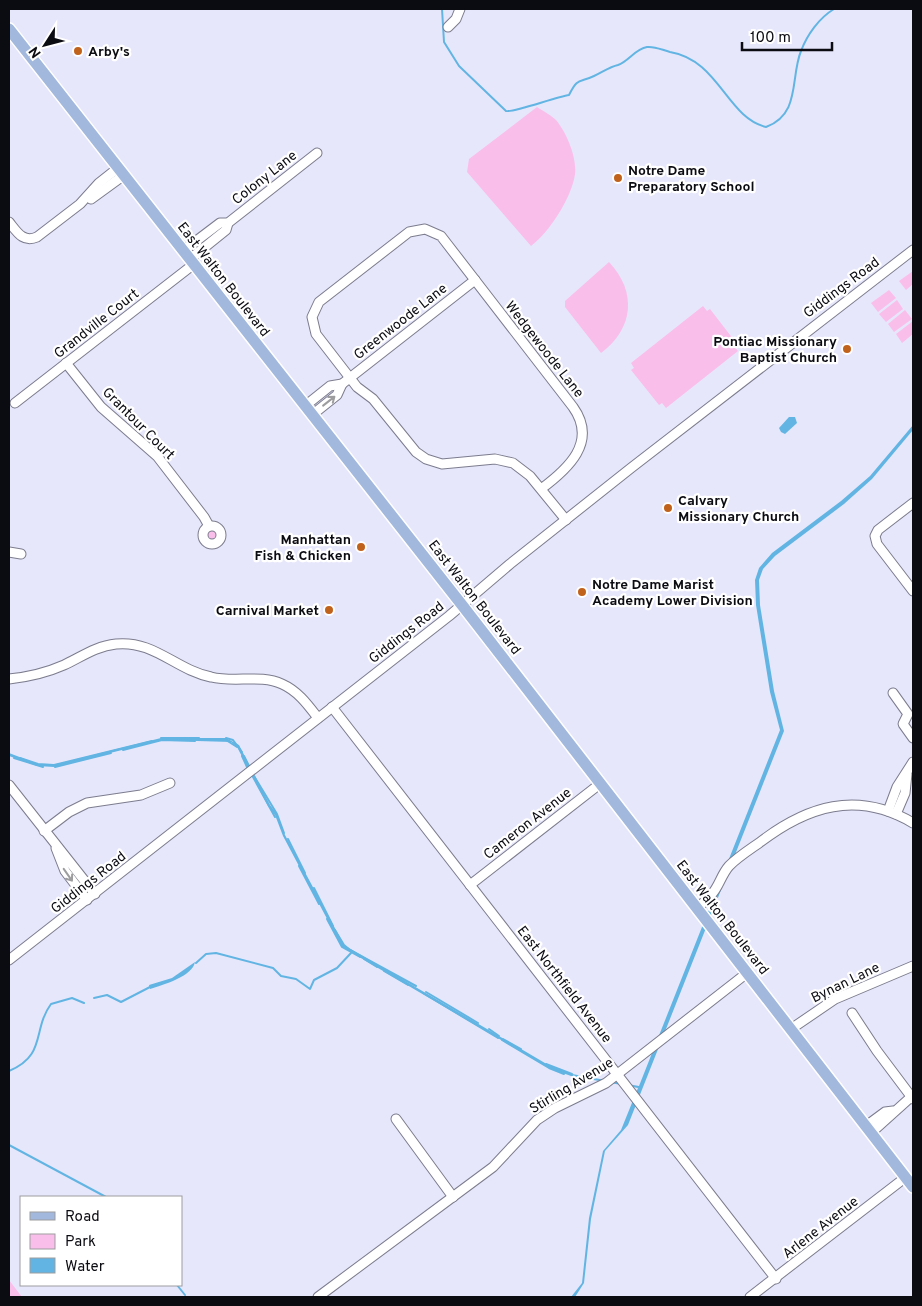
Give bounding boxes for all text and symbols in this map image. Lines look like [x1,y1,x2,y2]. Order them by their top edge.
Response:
north arrow [20,20,70,70]
scale bar [742,20,832,52]
text: 100 m [750,29,791,48]
text: N [26,43,46,61]
place label: Arby's [88,44,130,61]
marker: Arby's [72,45,84,57]
street label: Colony Lane [229,148,301,209]
place label: Notre Dame Preparatory School [628,163,754,196]
marker: Notre Dame Preparatory School [612,172,624,184]
street label: East Walton Boulevard [173,219,273,340]
street label: Giddings Road [801,254,883,322]
street label: Greenwoode Lane [351,281,451,364]
street label: Grandville Court [51,286,143,363]
street label: Wedgewoode Lane [501,298,587,402]
place label: Pontiac Missionary Baptist Church [713,334,837,367]
marker: Pontiac Missionary Baptist Church [841,343,853,355]
street label: Grantour Court [98,384,178,464]
one-way arrow [323,396,336,407]
place label: Calvary Missionary Church [678,493,799,526]
marker: Calvary Missionary Church [662,502,674,514]
place label: Manhattan Fish & Chicken [254,532,351,565]
street label: East Walton Boulevard [424,537,524,658]
marker: Manhattan Fish & Chicken [355,541,367,553]
place label: Notre Dame Marist Academy Lower Division [592,577,753,610]
marker: Notre Dame Marist Academy Lower Division [576,586,588,598]
street label: Giddings Road [366,599,448,668]
place label: Carnival Market [216,603,319,620]
marker: Carnival Market [323,604,335,616]
street label: Cameron Avenue [481,785,575,864]
street label: Giddings Road [48,849,130,918]
street label: East Walton Boulevard [672,857,772,978]
one-way arrow [63,867,73,881]
street label: East Northfield Avenue [513,923,615,1047]
street label: Bynan Lane [809,959,883,1007]
street label: Stirling Avenue [527,1055,617,1118]
street label: Arlene Avenue [780,1193,862,1263]
legend [20,1196,182,1286]
text: Road [65,1208,100,1227]
text: Park [65,1233,96,1252]
text: Water [65,1258,105,1277]

